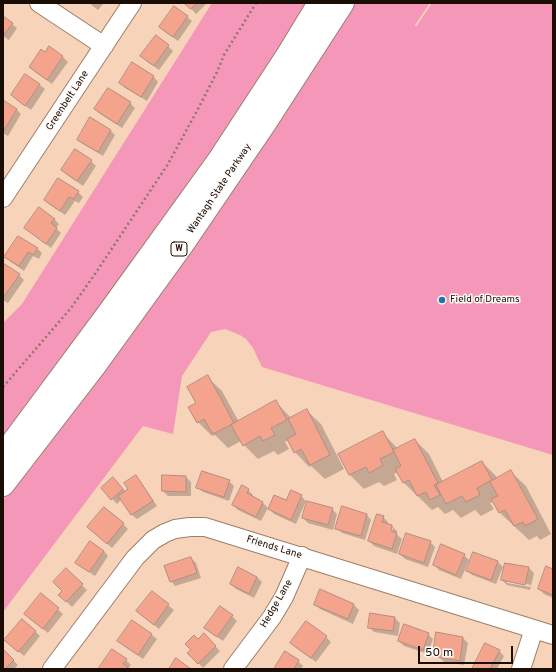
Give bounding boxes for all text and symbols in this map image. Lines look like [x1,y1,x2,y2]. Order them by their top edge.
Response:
street label: Greenbelt Lane [44,69,92,133]
street label: Wantagh State Parkway [185,142,255,236]
road number: W [171,242,187,256]
place label: Field of Dreams [450,294,520,306]
marker: Field of Dreams [437,295,447,305]
street label: Friends Lane [245,534,303,562]
street label: Hedge Lane [258,578,296,630]
scale bar [420,638,515,664]
text: 50 m [425,645,453,661]

